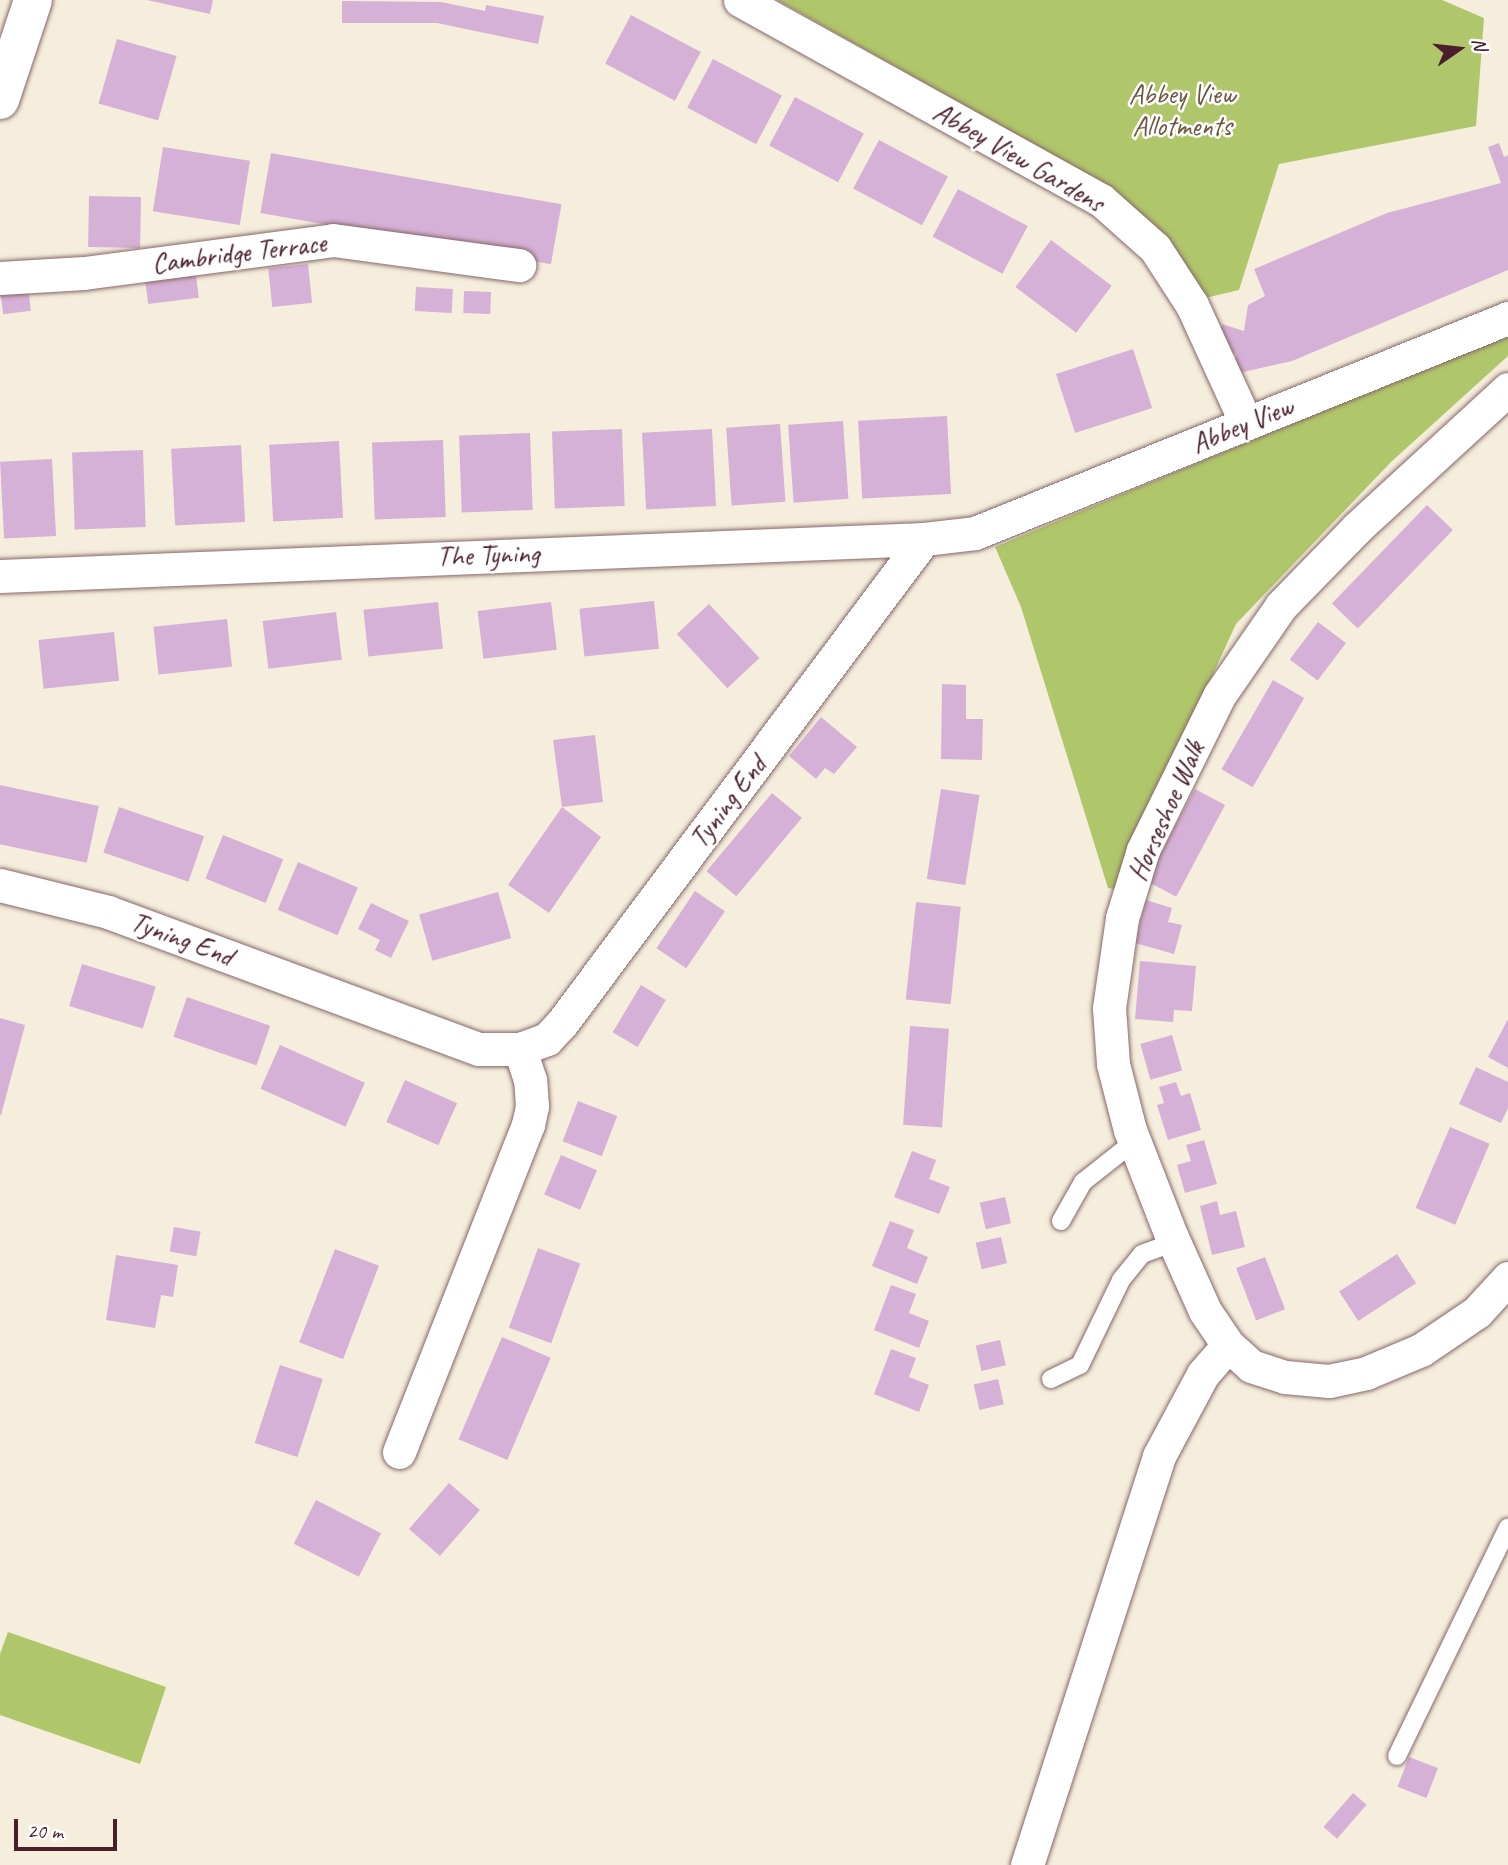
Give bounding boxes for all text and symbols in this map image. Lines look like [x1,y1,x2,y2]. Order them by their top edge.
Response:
north arrow [1424,14,1494,84]
text: N [1466,35,1492,53]
park label: Abbey View Allotments [1129,77,1235,143]
street label: Abbey View Gardens [928,95,1110,219]
street label: Cambridge Terrace [150,226,328,280]
street label: Abbey View [1186,389,1298,461]
street label: The Tyning [436,536,540,574]
street label: Horseshoe Walk [1120,736,1212,886]
street label: Tyning End [683,749,773,855]
street label: Tyning End [126,905,238,973]
scale bar [18,1806,121,1850]
text: 20 m [27,1818,63,1844]

